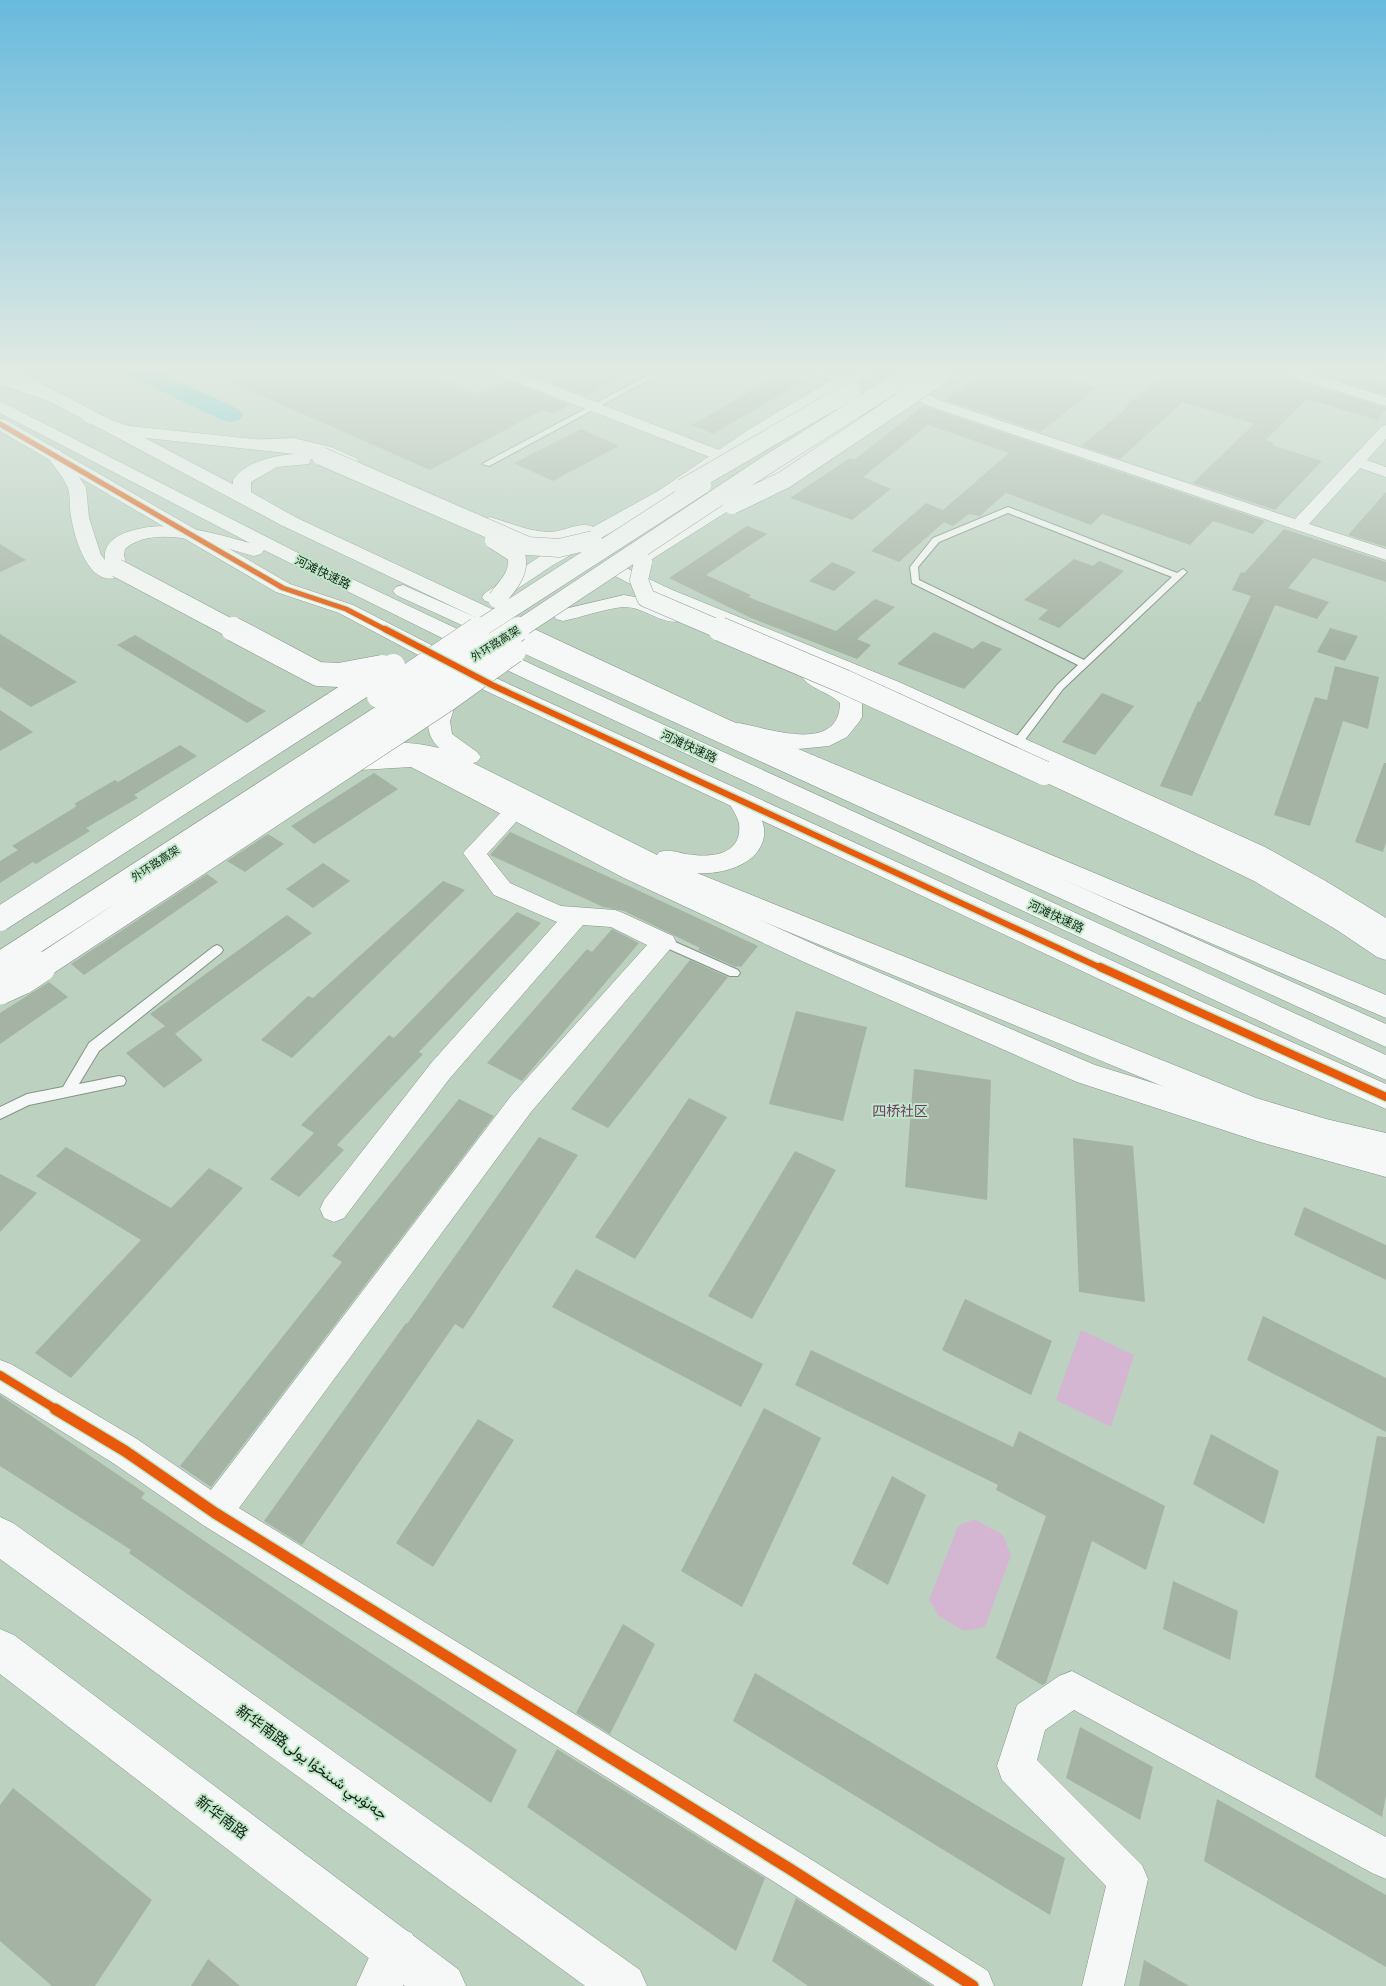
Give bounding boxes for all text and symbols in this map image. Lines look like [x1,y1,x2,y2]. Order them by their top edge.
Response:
street label: 河滩快速路 [292,551,354,593]
street label: 外环路高架 [468,622,522,664]
street label: 河滩快速路 [658,726,720,766]
street label: 外环路高架 [128,842,182,884]
street label: 河滩快速路 [1025,896,1087,936]
district label: 四桥社区 [872,1101,928,1120]
street label: 新华南路جەنۇبىي شىنخۇا يولى [230,1700,392,1827]
street label: 新华南路 [192,1791,252,1843]

